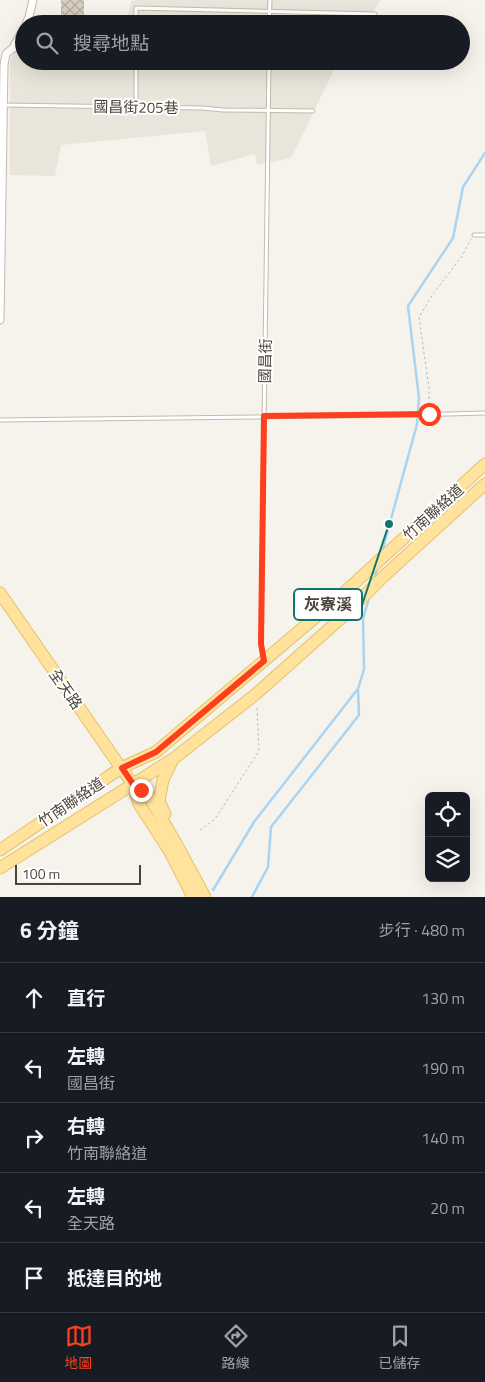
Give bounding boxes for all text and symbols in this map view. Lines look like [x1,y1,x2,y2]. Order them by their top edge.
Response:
search box [15,15,470,70]
text: 搜尋地點 [73,28,149,57]
icon: search [33,29,61,57]
street label: 國昌街205巷 [93,95,179,119]
street label: 國昌街 [253,338,277,384]
route start [418,403,441,426]
street label: 竹南聯絡道 [397,478,469,546]
callout: 灰寮溪 [294,589,362,620]
text: 灰寮溪 [304,592,352,616]
street label: 全天路 [44,664,88,714]
street label: 竹南聯絡道 [33,771,109,833]
route end [130,779,153,802]
map controls [425,792,470,882]
button: locate [425,792,470,837]
button: layers [425,837,470,882]
scale bar [15,862,141,885]
text: 100 m [22,863,60,884]
text: 6 分鐘 [20,914,78,946]
text: 步行 · 480 m [379,918,465,942]
text: 直行 [67,983,105,1012]
icon: ahead [20,984,48,1012]
text: 130 m [421,986,465,1010]
text: 左轉 [67,1041,105,1070]
icon: left [20,1054,48,1082]
text: 190 m [421,1056,465,1080]
text: 國昌街 [67,1071,115,1095]
text: 右轉 [67,1111,105,1140]
icon: right [20,1124,48,1152]
text: 140 m [421,1126,465,1150]
text: 竹南聯絡道 [67,1141,147,1165]
text: 左轉 [67,1181,105,1210]
icon: left [20,1194,48,1222]
text: 20 m [430,1196,465,1220]
text: 全天路 [67,1211,115,1235]
text: 抵達目的地 [67,1263,162,1292]
icon: arrive [20,1264,48,1292]
tab: 地圖 [65,1322,93,1373]
tab: 路線 [222,1322,250,1373]
tab: 已儲存 [379,1322,421,1373]

